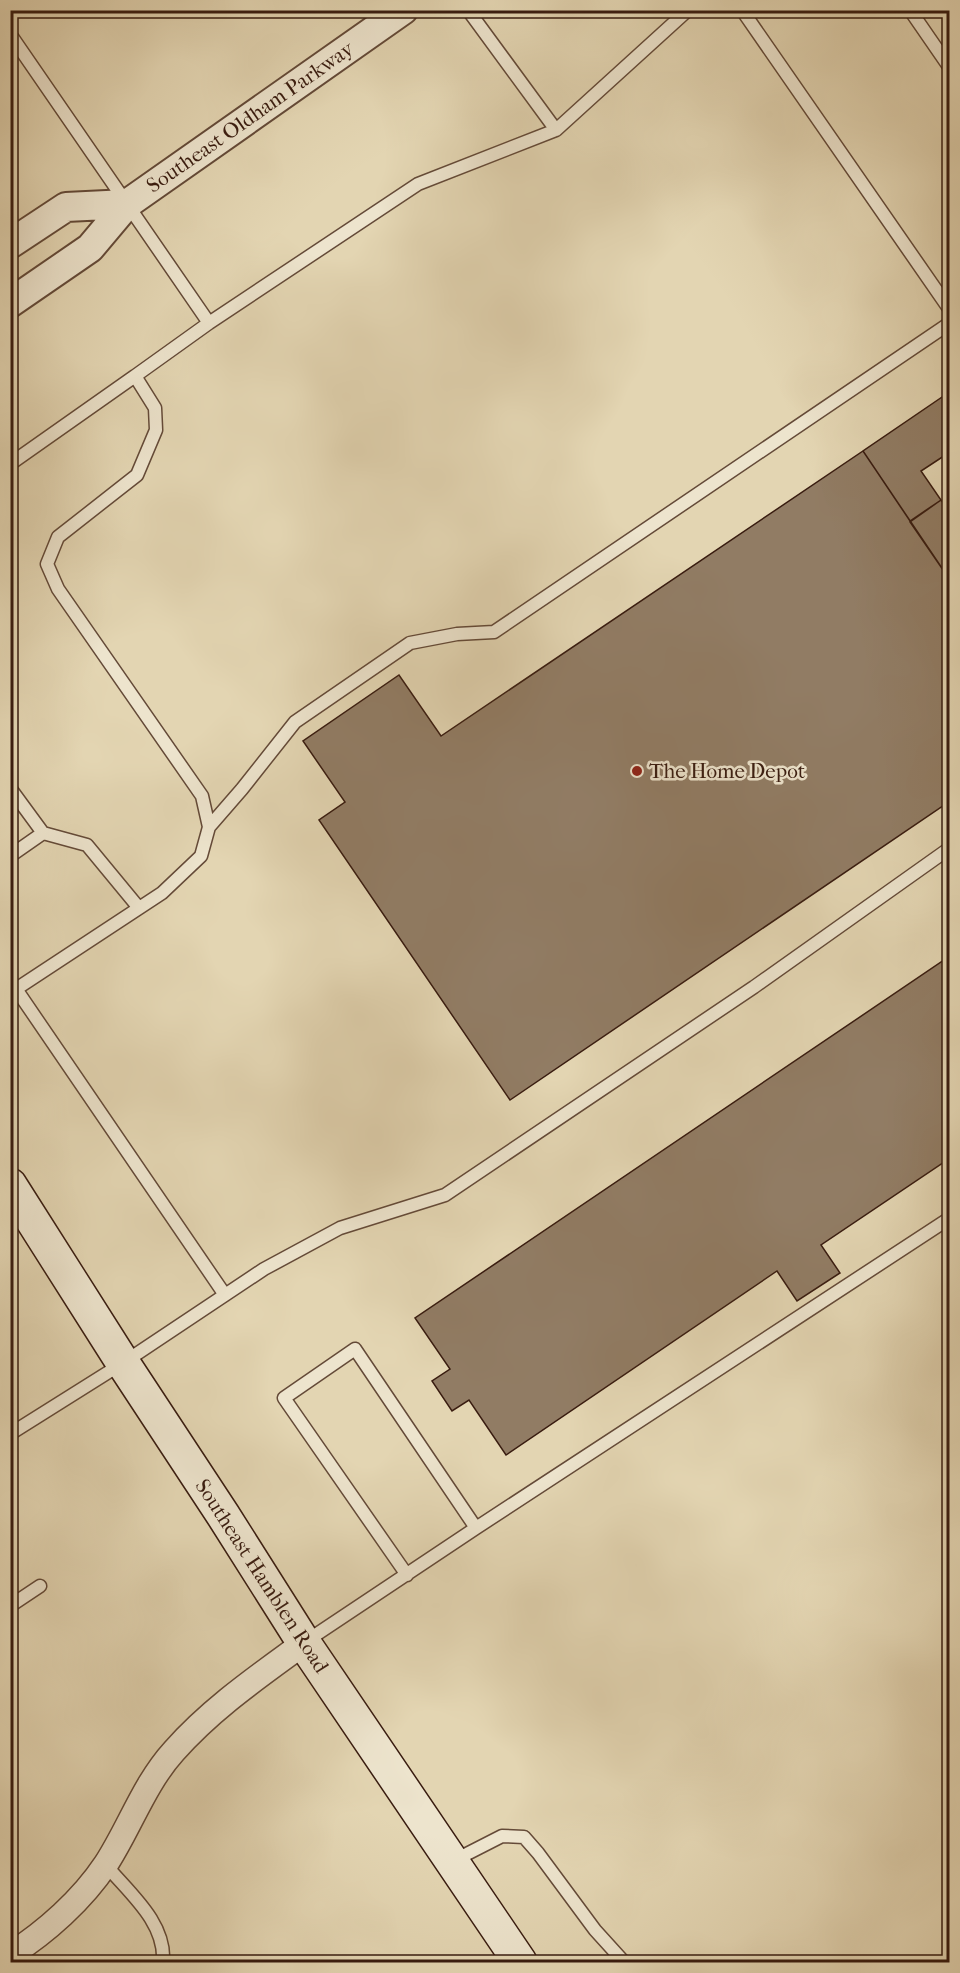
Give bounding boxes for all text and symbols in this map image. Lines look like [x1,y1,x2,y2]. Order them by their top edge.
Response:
street label: Southeast Oldham Parkway [142,36,359,198]
place label: The Home Depot [649,759,806,783]
marker: The Home Depot [630,764,644,778]
street label: Southeast Hamblen Road [190,1475,334,1678]

